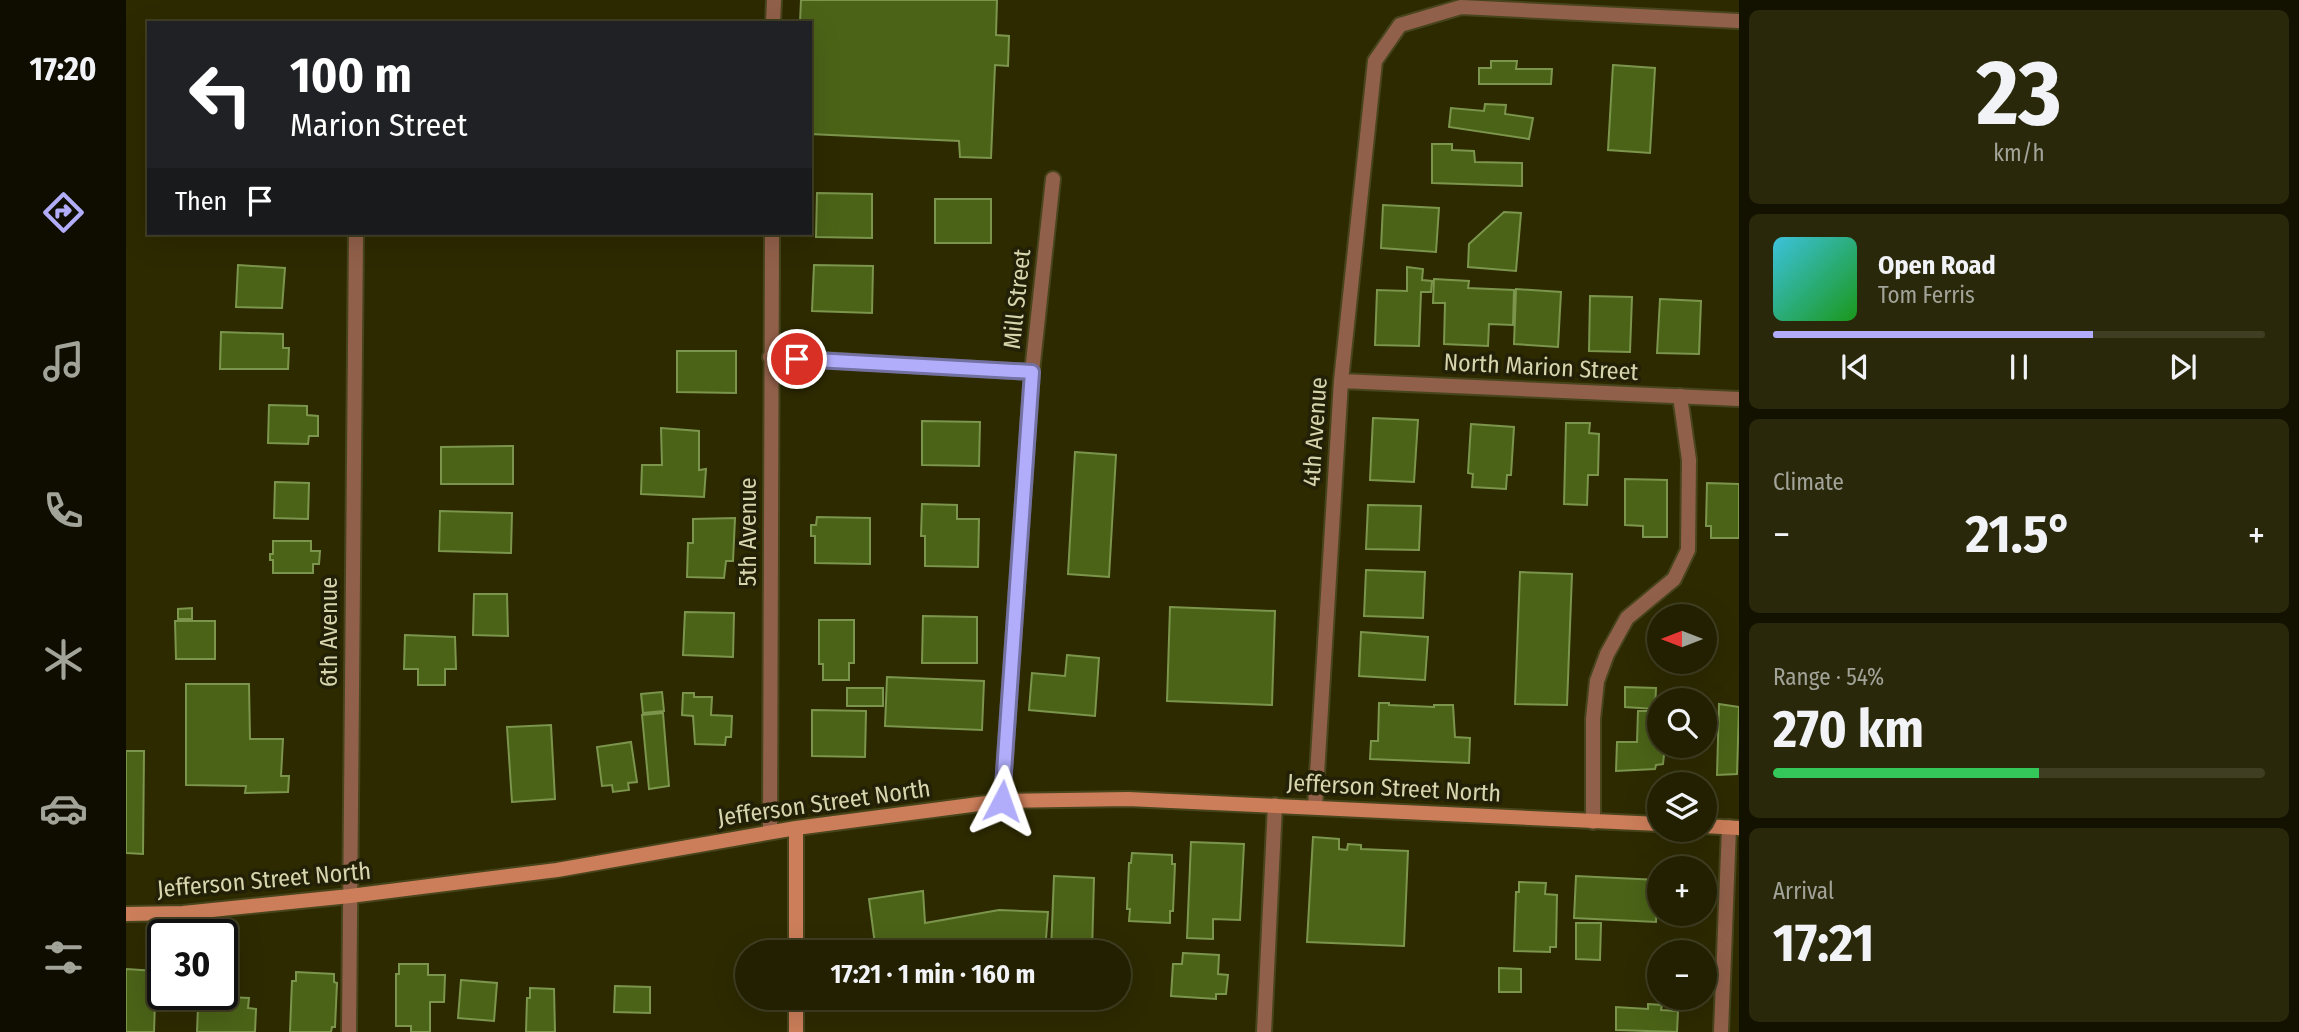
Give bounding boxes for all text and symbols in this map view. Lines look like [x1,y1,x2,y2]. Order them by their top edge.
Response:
text: 23 [1976,39,2062,148]
text: 100 m [290,46,412,105]
icon: left [175,49,266,140]
text: 17:20 [30,50,96,88]
text: Marion Street [290,106,468,144]
text: km/h [1993,139,2045,167]
icon: arrive [241,182,279,220]
text: Then [175,186,227,217]
icon: directions [39,188,88,237]
street label: Mill Street [998,247,1036,350]
text: Open Road [1878,250,1996,281]
text: Tom Ferris [1878,281,1975,309]
pin [767,329,827,389]
icon: music [39,337,88,386]
icon: arrive [778,340,816,378]
street label: North Marion Street [1443,348,1639,386]
icon: previous [1836,348,1874,386]
icon: pause [2000,348,2038,386]
icon: next [2164,348,2202,386]
street label: 4th Avenue [1297,376,1333,488]
text: Climate [1773,468,1844,496]
street label: 5th Avenue [734,477,762,587]
icon: phone [39,486,88,535]
text: 21.5° [1965,503,2072,566]
text: − [1773,512,1790,558]
text: + [2248,512,2265,558]
street label: 6th Avenue [315,577,343,687]
north arrow [1647,604,1717,674]
map controls [1647,604,1717,1010]
icon: climate [39,635,88,684]
text: Range · 54% [1773,663,1884,691]
button: search [1647,688,1717,758]
text: 270 km [1773,698,1924,761]
position arrow [965,764,1039,838]
street label: Jefferson Street North [1286,768,1502,808]
button: layers [1647,772,1717,842]
street label: Jefferson Street North [716,774,932,832]
icon: car [39,784,88,833]
button: + [1647,856,1717,926]
street label: Jefferson Street North [156,857,372,903]
text: Arrival [1773,877,1834,905]
text: 17:21 [1773,912,1874,975]
speed limit sign: 30 [147,919,238,1010]
icon: filters [39,933,88,982]
button: − [1647,940,1717,1010]
text: 17:21 · 1 min · 160 m [831,959,1035,990]

